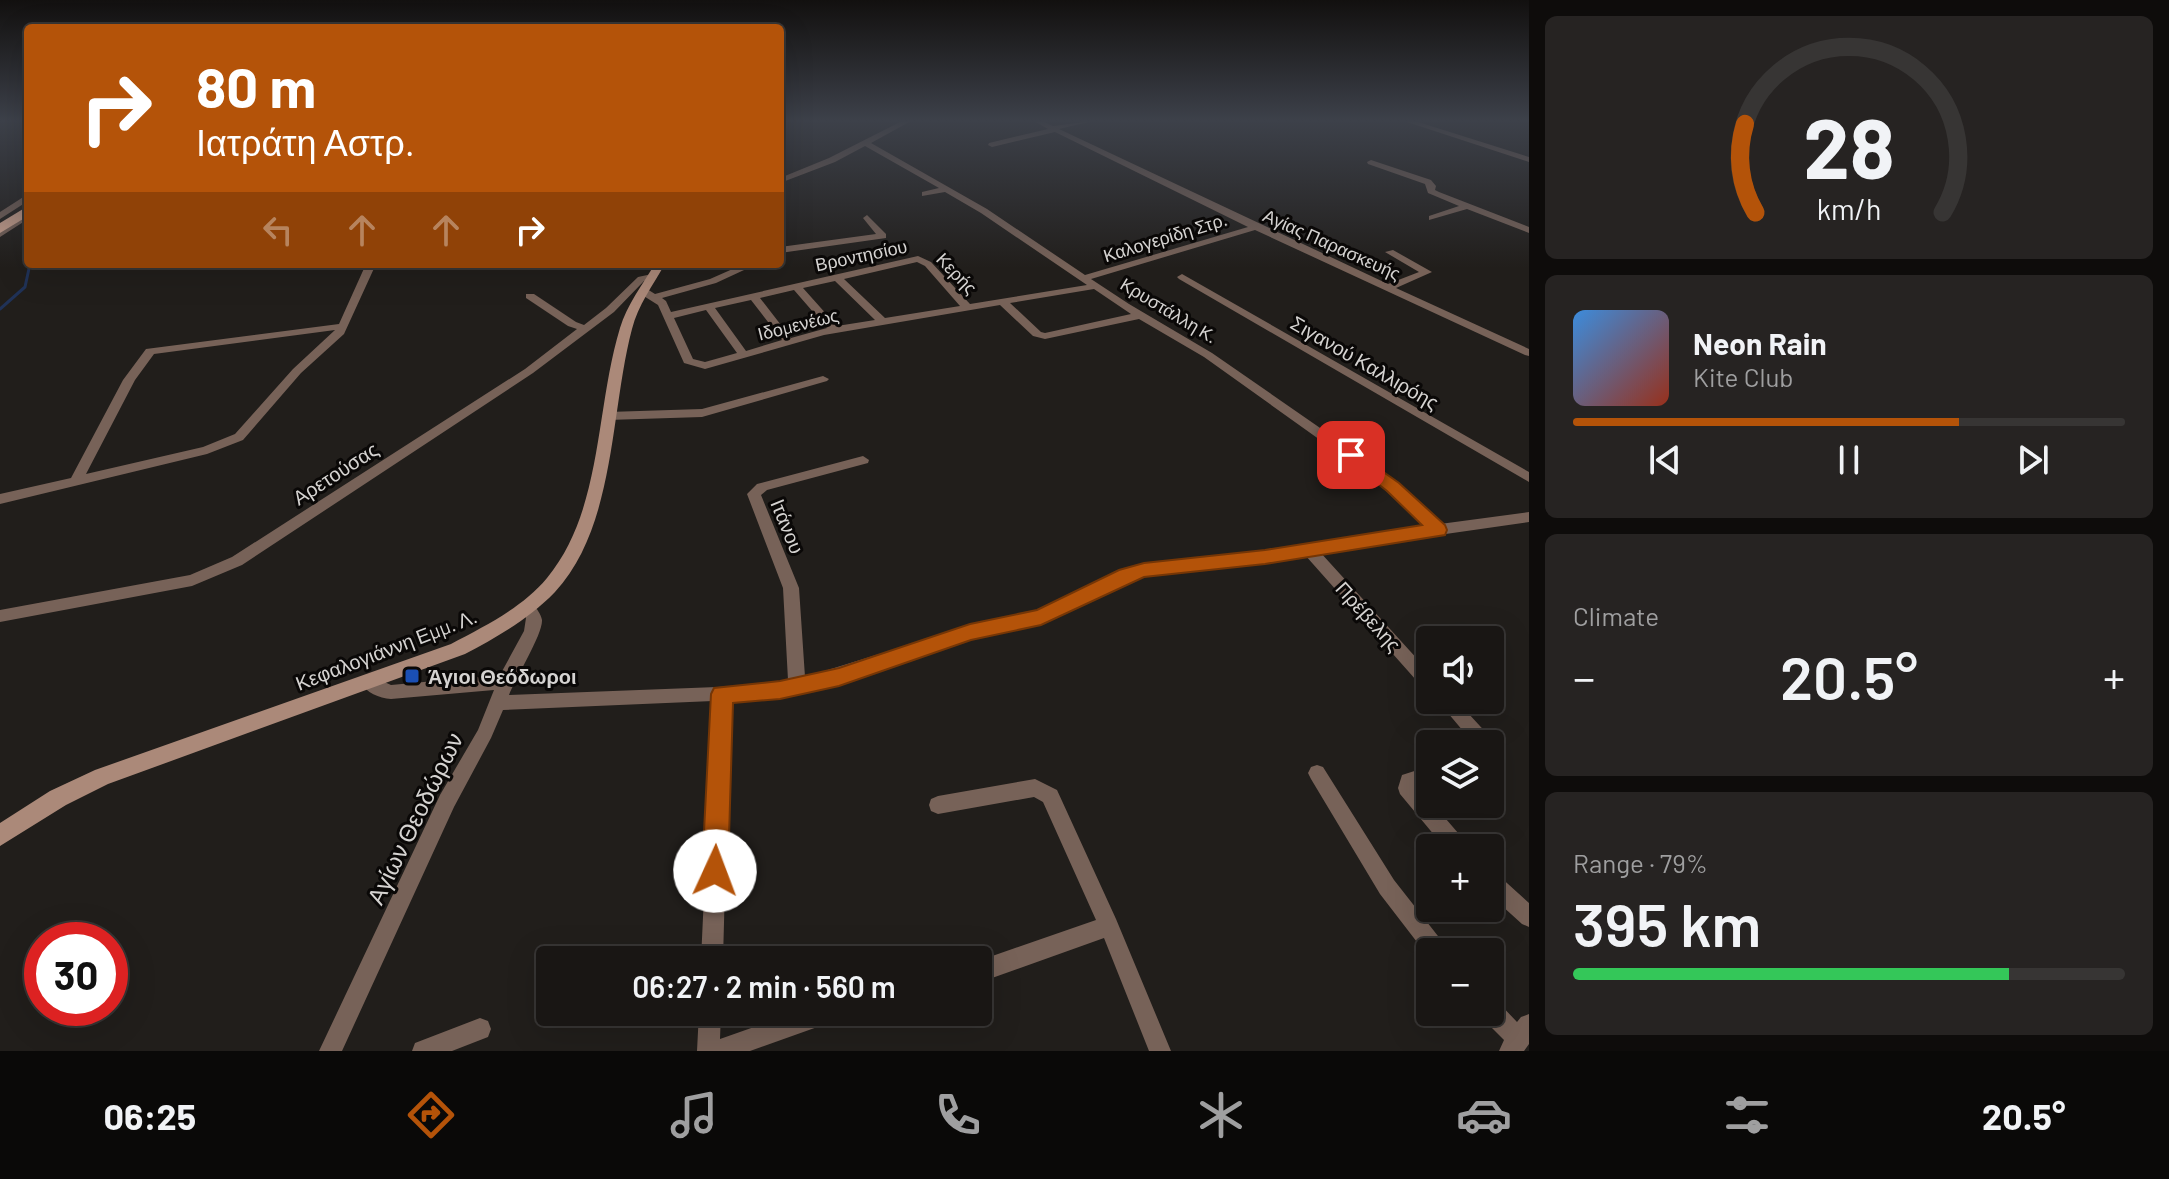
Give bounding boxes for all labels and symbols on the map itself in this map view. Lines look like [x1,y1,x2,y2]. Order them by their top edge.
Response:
street label: Αγίας Παρασκευής [1260,204,1404,284]
street label: Καλογερίδη Στρ. [1100,208,1230,266]
street label: Βροντησίου [813,235,909,275]
street label: Κερής [932,248,982,298]
street label: Κρυστάλλη Κ. [1117,272,1221,348]
street label: Ιδομενέως [755,303,841,345]
street label: Σιγανού Καλλιρόης [1287,310,1444,414]
pin [1317,421,1385,489]
street label: Αρετούσας [288,436,382,509]
street label: Ιτάνου [766,495,810,557]
street label: Πρέβελης [1331,576,1407,656]
street label: Κεφαλογιάννη Εμμ. Λ. [292,603,480,695]
place label: Άγιοι Θεόδωροι [428,664,577,688]
marker: Άγιοι Θεόδωροι [403,667,421,685]
street label: Αγίων Θεοδώρων [360,727,468,909]
position arrow [673,829,757,913]
speed limit sign: 30 [24,922,128,1026]

